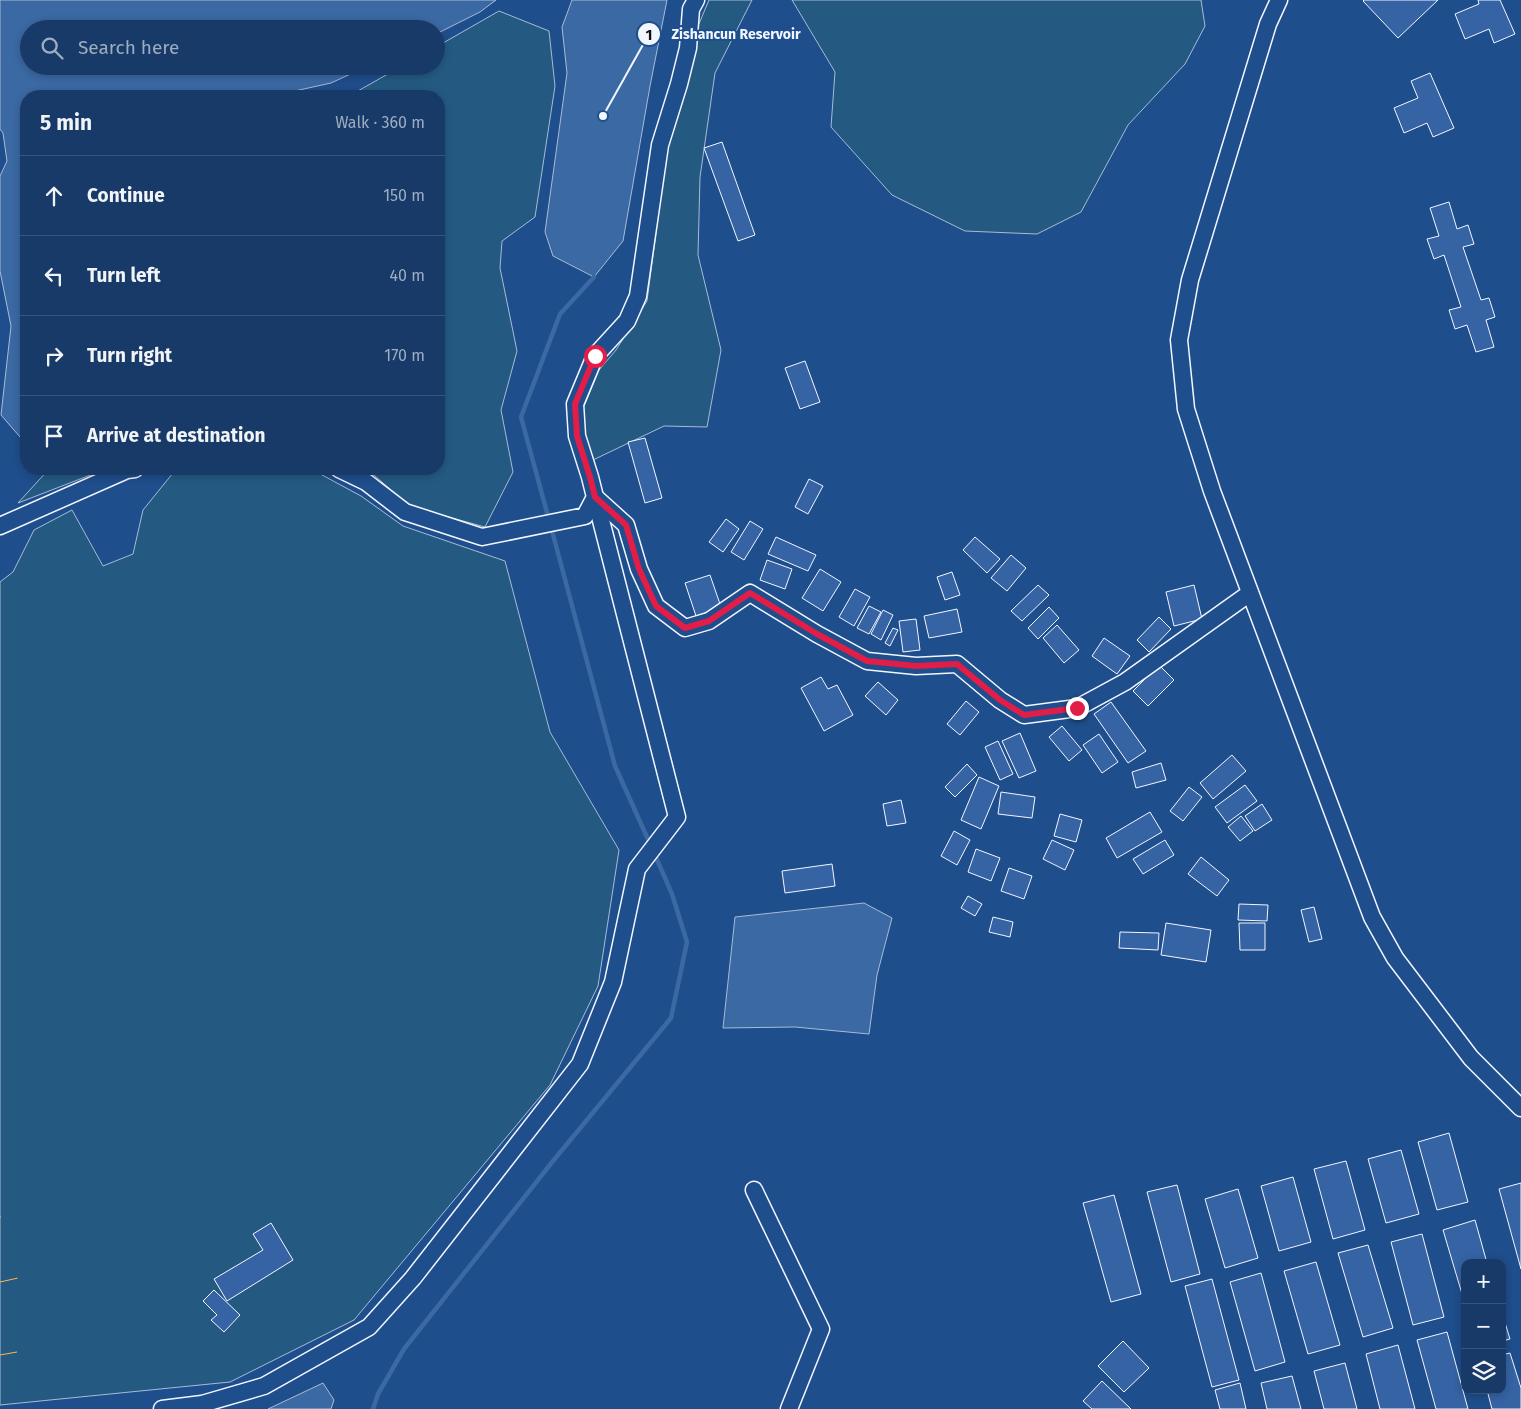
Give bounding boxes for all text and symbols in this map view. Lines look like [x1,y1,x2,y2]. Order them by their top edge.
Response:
search box [20,20,445,75]
callout: Zishancun Reservoir [636,20,811,49]
text: 1 [646,26,652,44]
text: Zishancun Reservoir [671,26,801,43]
icon: search [38,34,66,62]
text: Search here [78,36,179,59]
text: 5 min [40,110,92,136]
text: Walk · 360 m [335,113,425,132]
icon: ahead [40,182,68,210]
text: Continue [87,184,165,207]
text: 150 m [383,186,425,205]
icon: left [40,262,68,290]
text: Turn left [87,264,161,287]
text: 40 m [390,266,425,285]
icon: right [40,342,68,370]
text: Turn right [87,344,172,367]
route start [584,345,607,368]
text: 170 m [384,346,425,365]
icon: arrive [40,422,68,450]
text: Arrive at destination [87,424,266,447]
route end [1066,697,1089,720]
map controls [1461,1259,1506,1394]
button: + [1461,1259,1506,1304]
button: − [1461,1304,1506,1349]
button: layers [1461,1349,1506,1394]

